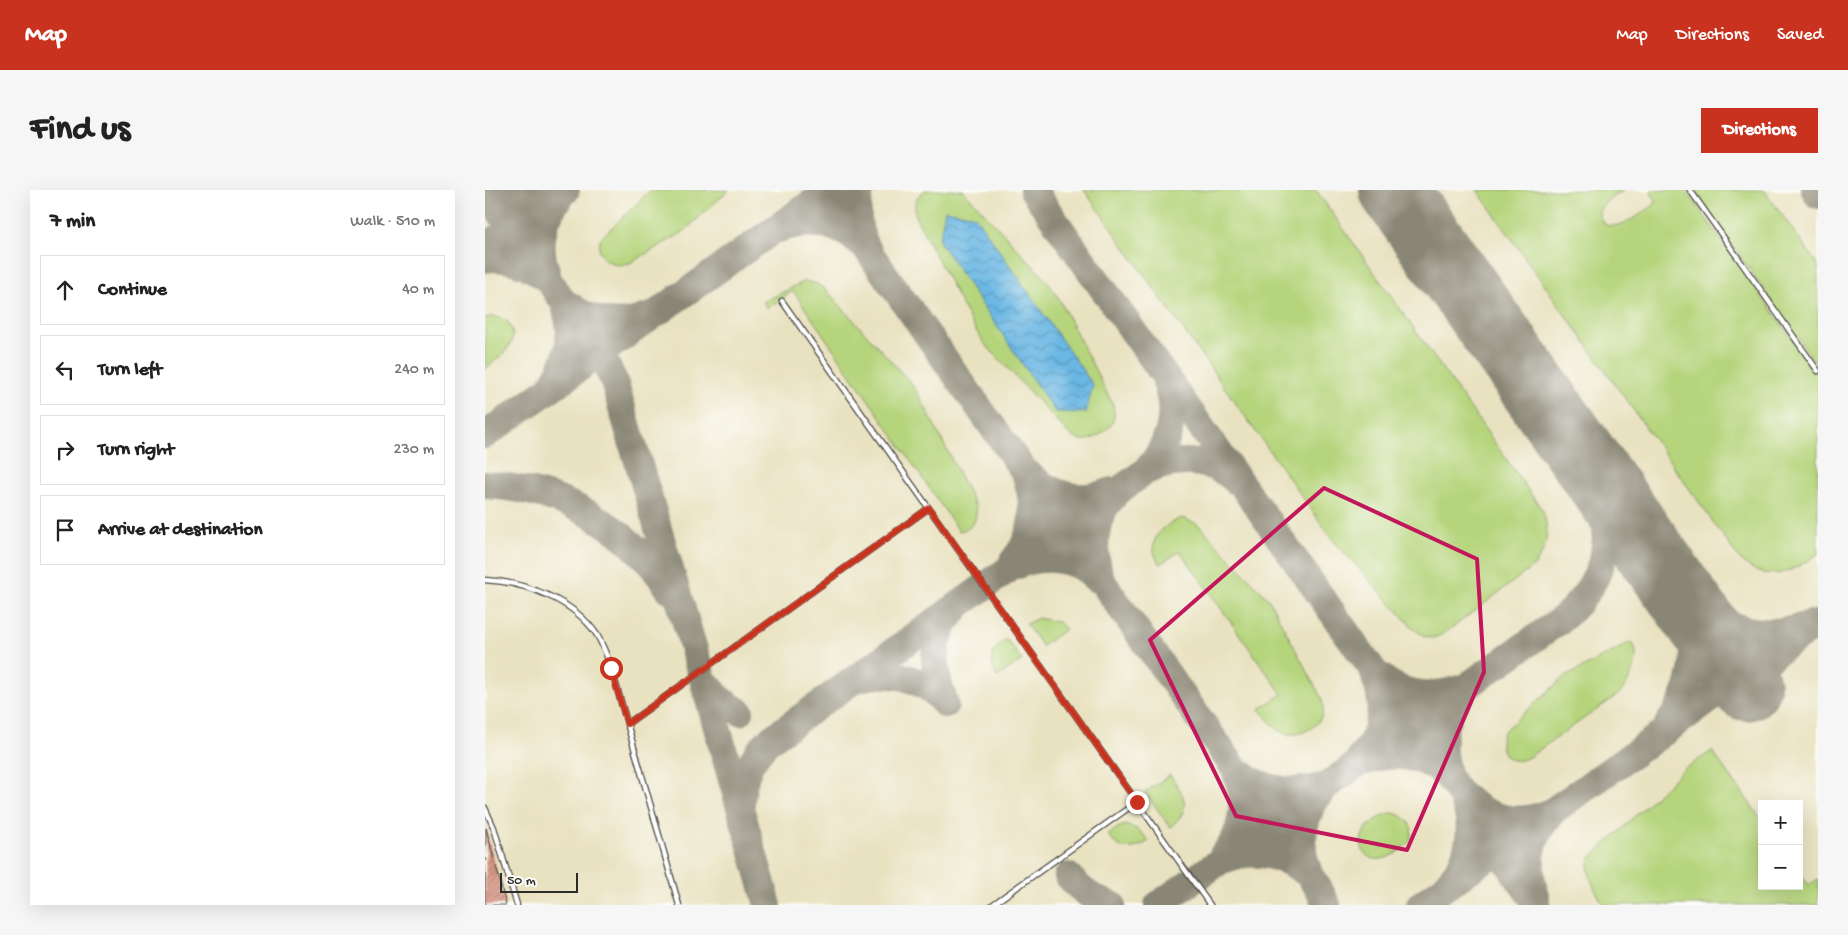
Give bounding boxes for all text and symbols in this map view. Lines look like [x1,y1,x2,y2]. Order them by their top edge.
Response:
text: Map [25,21,67,50]
text: Map [1616,25,1648,46]
text: Directions [1676,25,1749,46]
text: Saved [1777,25,1823,46]
button: Directions [1701,108,1818,153]
text: Find us [30,110,130,151]
text: 7 min [50,210,95,235]
text: Walk · 510 m [350,213,435,232]
icon: ahead [51,276,79,304]
text: Continue [98,279,167,302]
text: 40 m [402,281,434,300]
icon: left [51,356,79,384]
text: Turn left [98,359,162,382]
text: 240 m [394,361,434,380]
icon: right [51,436,79,464]
text: Turn right [98,439,174,462]
text: 230 m [394,441,434,460]
icon: arrive [51,516,79,544]
text: Arrive at destination [98,519,262,542]
route start [600,657,623,680]
route end [1126,791,1149,814]
map controls [1758,800,1803,890]
button: + [1758,800,1803,845]
button: − [1758,845,1803,890]
scale bar [500,870,577,893]
text: 50 m [507,873,536,890]

